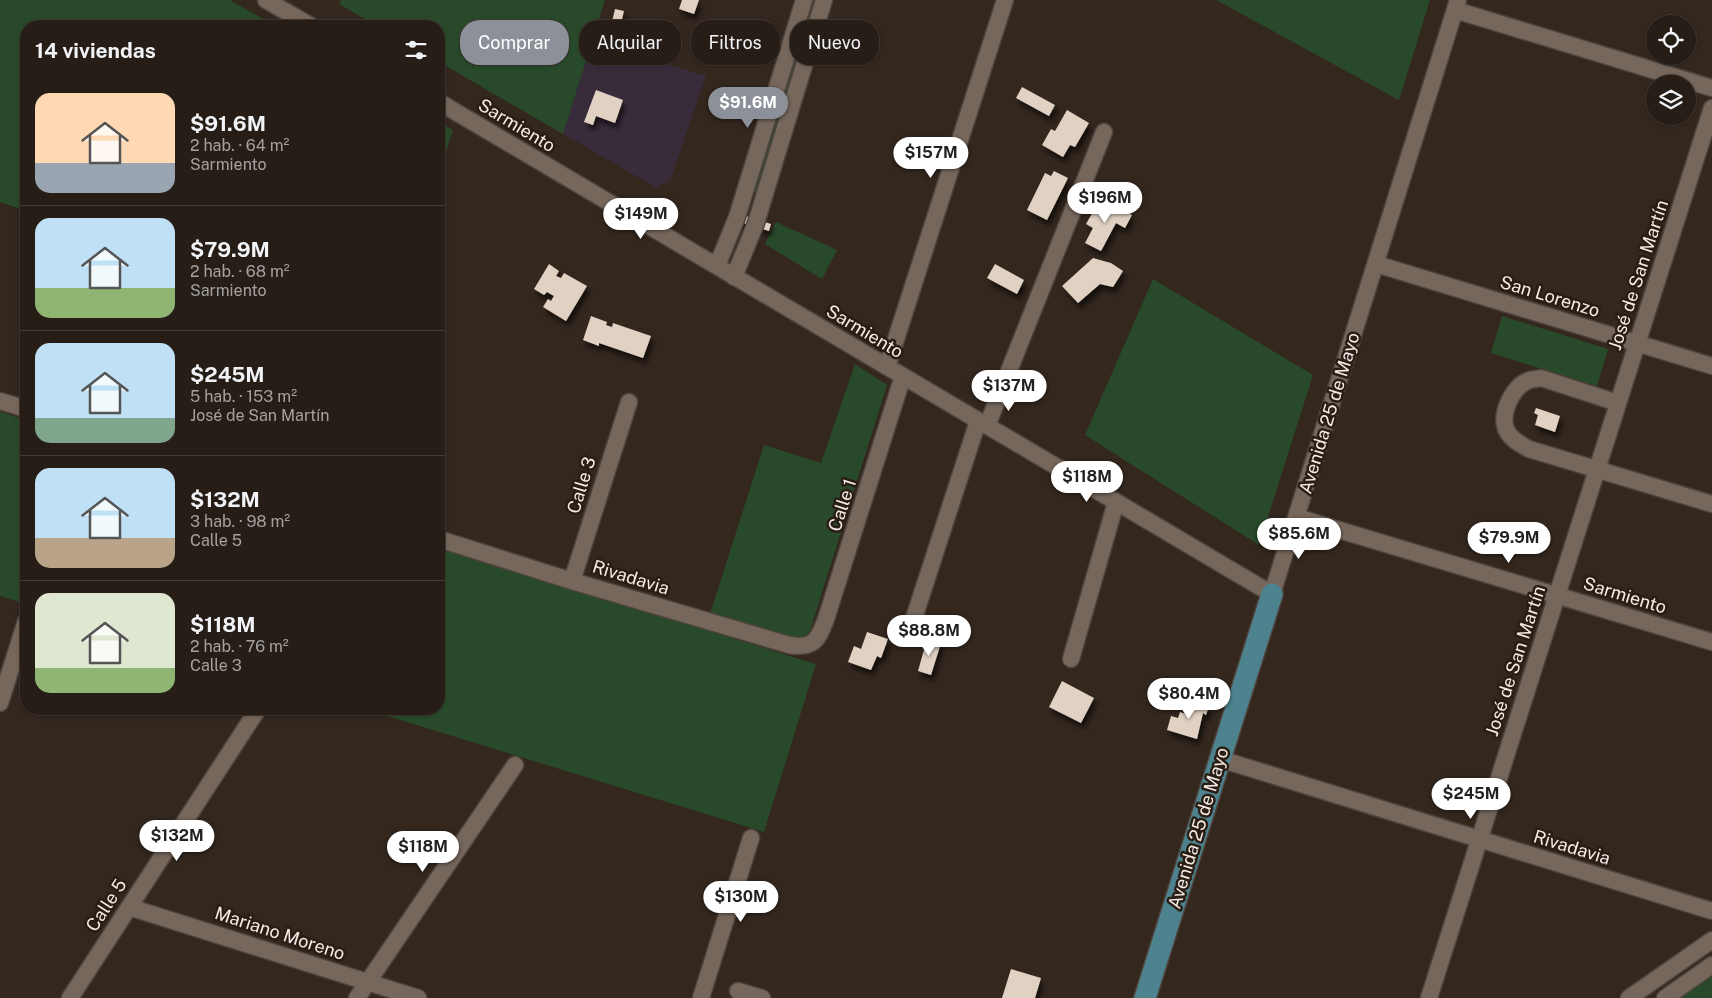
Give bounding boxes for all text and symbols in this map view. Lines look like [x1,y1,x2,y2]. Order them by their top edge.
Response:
map controls [1646,15,1696,125]
button: locate [1646,15,1696,65]
chip: Comprar [460,20,569,65]
chip: Alquilar [579,20,681,65]
chip: Filtros [691,20,780,65]
chip: Nuevo [790,20,879,65]
icon: filters [402,36,430,64]
text: 14 viviendas [35,38,156,63]
button: layers [1646,75,1696,125]
pin: $91.6M [707,86,789,129]
text: $91.6M [719,93,777,112]
street label: Sarmiento [475,94,559,156]
text: $91.6M [190,111,266,136]
icon: home [75,113,135,173]
text: 2 hab. · 64 m² [190,136,289,155]
pin: $157M [896,136,966,179]
text: $157M [904,143,958,162]
text: Sarmiento [190,155,267,174]
pin: $196M [1070,182,1140,224]
text: $196M [1078,188,1132,207]
street label: José de San Martín [1604,197,1672,353]
pin: $149M [606,198,676,240]
text: $149M [614,204,668,223]
text: $79.9M [190,237,270,262]
icon: home [75,238,135,298]
text: 2 hab. · 68 m² [190,262,290,281]
street label: San Lorenzo [1498,271,1602,321]
text: Sarmiento [190,281,267,300]
street label: Sarmiento [823,300,907,362]
street label: Avenida 25 de Mayo [1294,330,1364,496]
text: $245M [190,362,265,387]
icon: home [75,363,135,423]
pin: $137M [974,370,1044,412]
text: $137M [983,376,1035,395]
text: 5 hab. · 153 m² [190,387,297,406]
text: José de San Martín [190,406,329,425]
street label: Calle 3 [562,454,600,516]
pin: $118M [1052,460,1122,503]
text: $118M [1062,467,1112,486]
street label: Calle 1 [824,476,860,534]
text: $132M [190,487,260,512]
icon: home [75,488,135,548]
text: 3 hab. · 98 m² [190,512,290,531]
pin: $85.6M [1258,518,1340,560]
pin: $79.9M [1468,522,1550,564]
text: $85.6M [1268,524,1330,543]
text: $79.9M [1479,528,1539,547]
text: Calle 5 [190,531,242,550]
street label: Rivadavia [590,555,672,599]
street label: Sarmiento [1581,572,1669,618]
street label: José de San Martín [1481,583,1549,739]
text: $118M [190,612,256,637]
icon: home [75,613,135,673]
pin: $88.8M [888,614,970,657]
text: $88.8M [898,621,960,640]
text: 2 hab. · 76 m² [190,637,289,656]
text: Calle 3 [190,656,242,675]
pin: $80.4M [1148,678,1230,720]
text: $80.4M [1158,684,1220,703]
street label: Avenida 25 de Mayo [1163,745,1233,911]
pin: $245M [1436,778,1506,820]
text: $245M [1443,784,1499,803]
pin: $132M [142,820,212,862]
street label: Rivadavia [1531,825,1613,869]
text: $132M [150,826,204,845]
pin: $118M [388,830,458,873]
text: $118M [398,837,448,856]
street label: Calle 5 [81,875,131,935]
pin: $130M [706,880,776,923]
text: $130M [714,887,768,906]
street label: Mariano Moreno [212,902,348,964]

